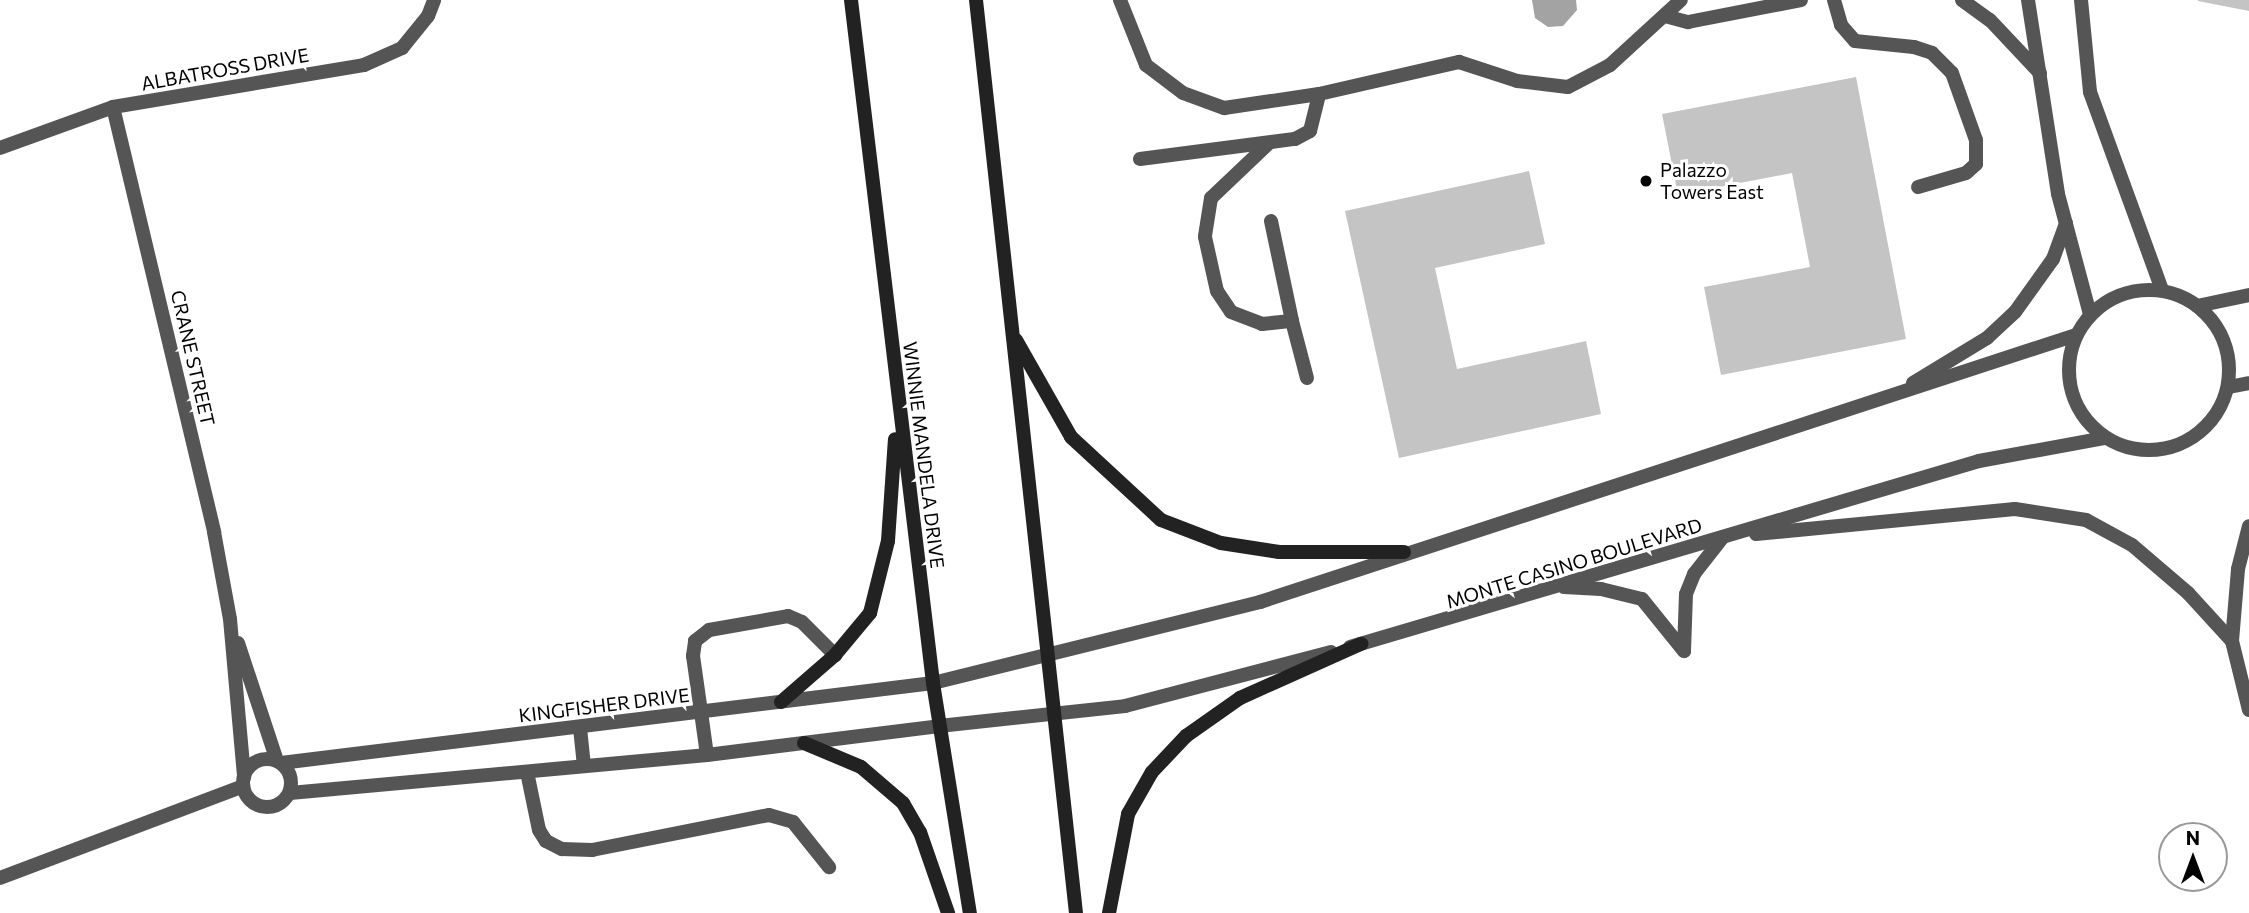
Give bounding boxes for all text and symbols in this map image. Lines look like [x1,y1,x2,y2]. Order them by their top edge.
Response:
street label: ALBATROSS DRIVE [139,43,311,95]
place label: Palazzo Towers East [1660,159,1764,203]
marker: Palazzo Towers East [1638,173,1654,189]
street label: CRANE STREET [166,288,220,428]
street label: WINNIE MANDELA DRIVE [899,340,949,570]
street label: MONTE CASINO BOULEVARD [1443,513,1705,613]
street label: KINGFISHER DRIVE [517,683,691,727]
north arrow [2158,822,2228,892]
text: N [2186,826,2200,849]

